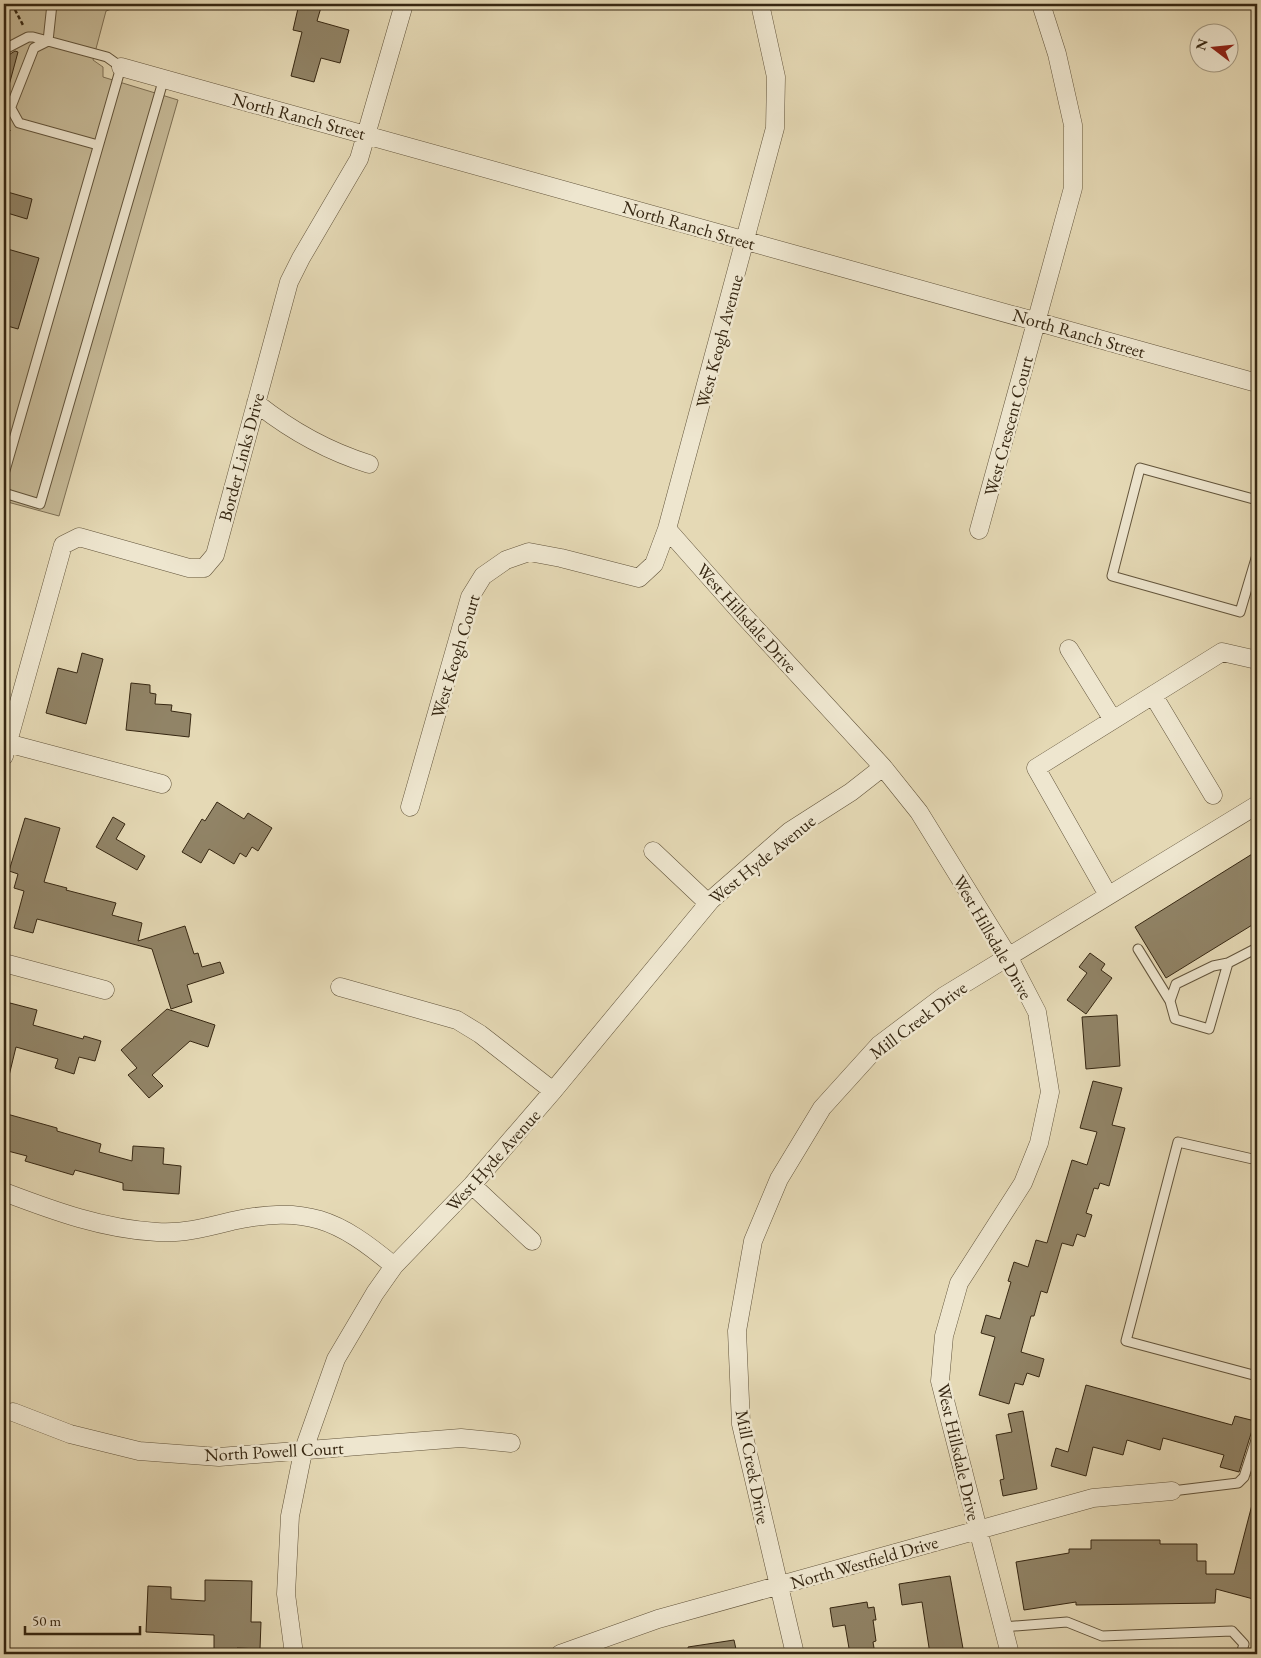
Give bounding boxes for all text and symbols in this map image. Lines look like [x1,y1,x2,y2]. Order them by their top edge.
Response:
north arrow [1188,22,1238,72]
text: N [1191,36,1212,52]
street label: North Ranch Street [230,87,368,145]
street label: North Ranch Street [620,195,758,255]
street label: West Keogh Avenue [690,272,748,410]
street label: North Ranch Street [1010,303,1148,363]
street label: West Crescent Court [978,353,1038,499]
street label: Border Links Drive [213,390,269,524]
street label: West Hillsdale Drive [692,558,802,678]
street label: West Keogh Court [425,591,485,721]
street label: West Hyde Avenue [704,809,820,909]
street label: West Hillsdale Drive [948,871,1038,1003]
street label: Mill Creek Drive [865,976,971,1064]
street label: West Hyde Avenue [441,1104,545,1216]
street label: West Hillsdale Drive [932,1381,986,1523]
street label: Mill Creek Drive [731,1408,775,1526]
street label: North Powell Court [204,1436,345,1466]
street label: North Westfield Drive [787,1530,941,1594]
scale bar [25,1603,140,1635]
text: 50 m [32,1611,61,1630]

